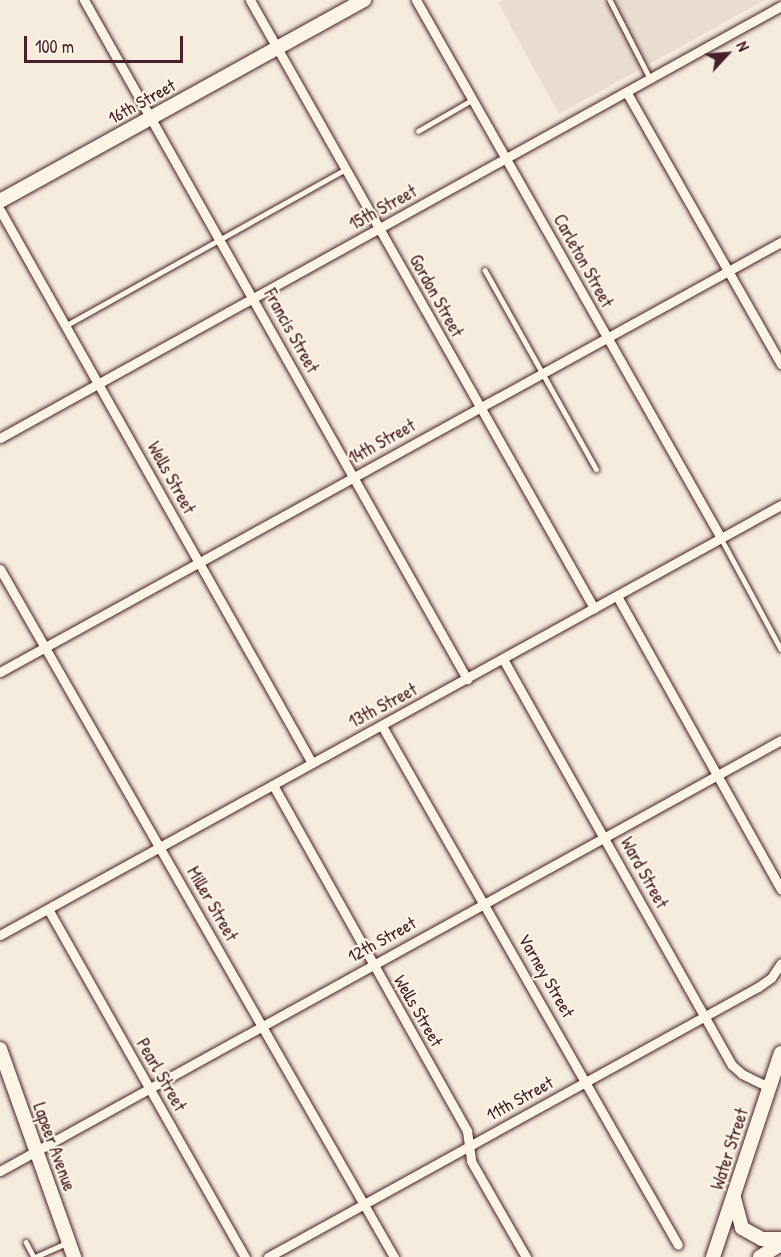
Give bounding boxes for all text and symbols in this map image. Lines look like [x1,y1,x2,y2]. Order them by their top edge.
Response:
scale bar [27,24,186,62]
north arrow [697,24,757,84]
text: 100 m [35,34,74,59]
text: N [731,37,755,55]
street label: 16th Street [105,75,179,129]
street label: 15th Street [345,181,421,235]
street label: Carleton Street [548,211,618,311]
street label: Gordon Street [404,251,468,341]
street label: Francis Street [259,285,323,377]
street label: 14th Street [345,415,419,469]
street label: Wells Street [142,438,200,518]
street label: 13th Street [345,679,421,733]
street label: Ward Street [616,834,672,912]
street label: Miller Street [182,863,242,945]
street label: 12th Street [344,912,420,968]
street label: Varney Street [513,930,579,1022]
street label: Wells Street [389,971,447,1051]
street label: Pearl Street [131,1035,191,1115]
street label: 11th Street [483,1072,557,1126]
street label: Lapeer Avenue [28,1100,80,1194]
street label: Water Street [707,1105,753,1193]

